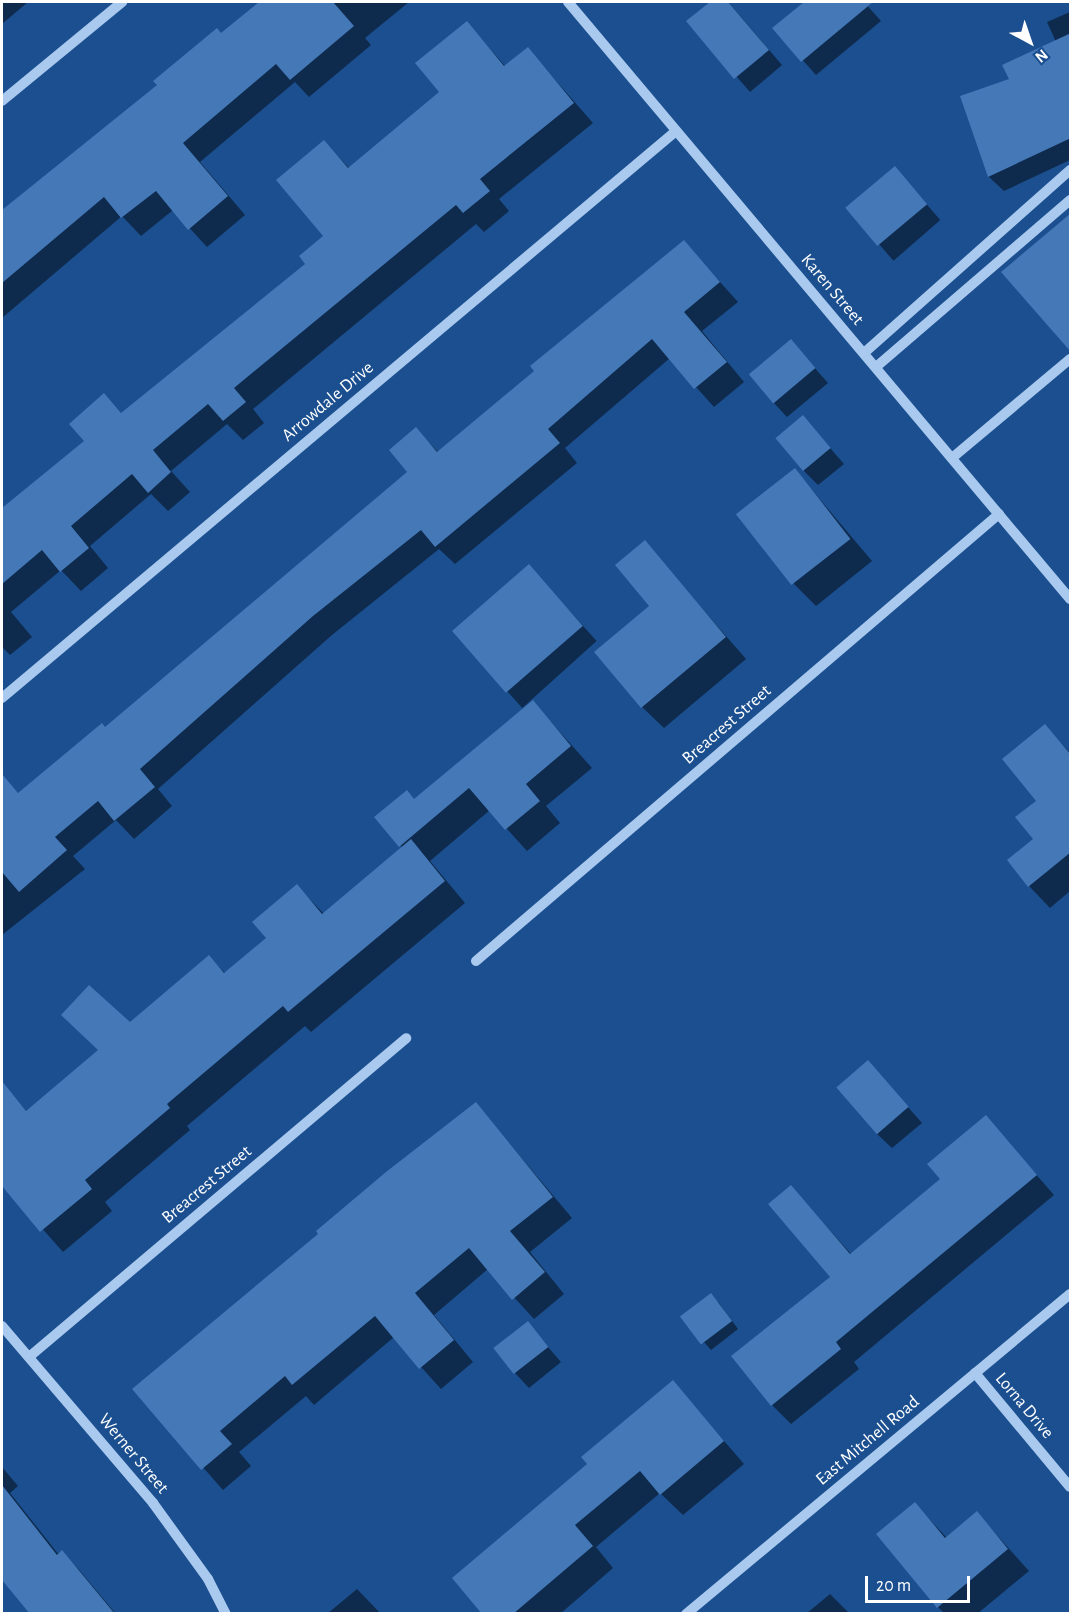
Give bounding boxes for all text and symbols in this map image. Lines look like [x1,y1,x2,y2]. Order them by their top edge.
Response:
north arrow [1000,12,1060,72]
text: N [1032,46,1051,65]
street label: Karen Street [796,250,868,330]
street label: Arrowdale Drive [278,357,378,447]
street label: Breacrest Street [678,681,776,769]
street label: Breacrest Street [158,1141,256,1229]
street label: Lorna Drive [990,1369,1058,1443]
street label: East Mitchell Road [812,1391,924,1491]
street label: Werner Street [93,1409,173,1499]
scale bar [868,1564,973,1602]
text: 20 m [876,1577,911,1595]

